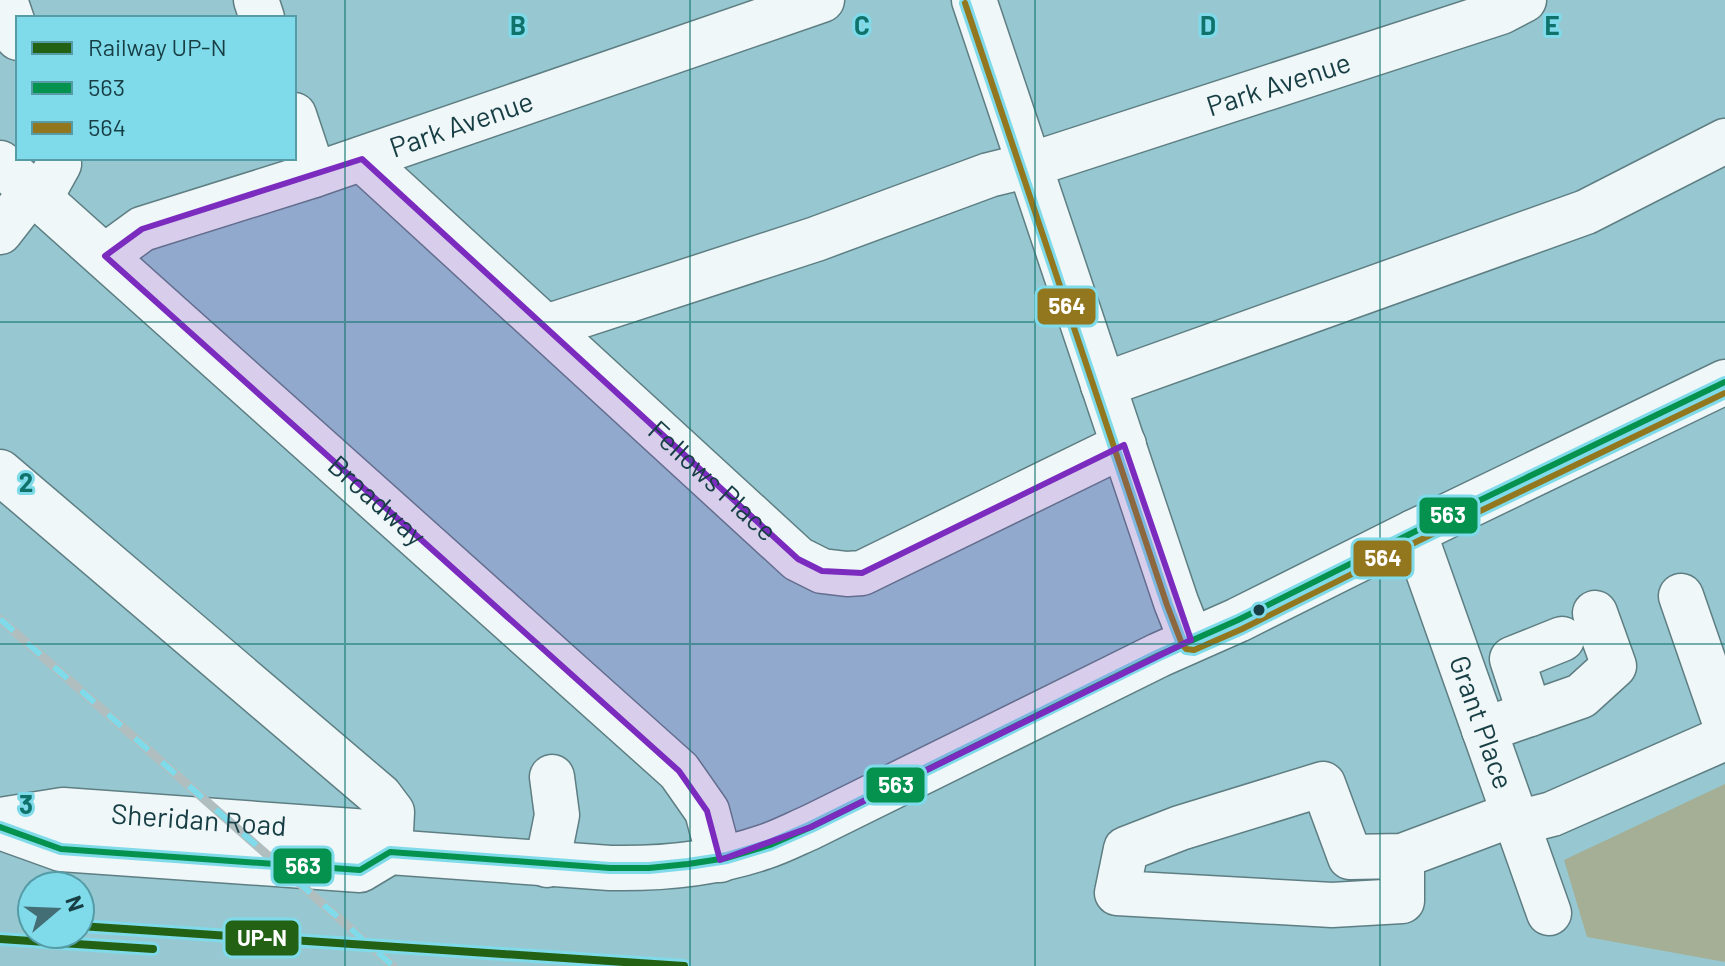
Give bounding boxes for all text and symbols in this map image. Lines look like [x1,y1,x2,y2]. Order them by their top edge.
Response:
text: B [510,9,526,40]
text: C [854,9,870,40]
text: D [1200,9,1216,40]
text: E [1544,9,1560,40]
legend [16,16,296,160]
text: Railway UP-N [88,32,227,61]
street label: Park Avenue [1202,44,1355,123]
text: 563 [88,72,125,101]
street label: Park Avenue [385,83,537,164]
text: 564 [88,112,126,141]
line badge: 564 [1036,287,1097,326]
text: 564 [1049,292,1085,318]
street label: Fellows Place [642,413,785,548]
street label: Broadway [322,447,434,552]
text: 2 [19,466,33,497]
line badge: 563 [1418,496,1479,535]
text: 563 [1430,501,1466,527]
line badge: 564 [1352,539,1413,578]
text: 564 [1365,544,1401,570]
unlabelled marker [1251,602,1267,618]
street label: Grant Place [1443,651,1522,793]
line badge: 563 [865,766,926,804]
text: 563 [878,771,914,797]
text: 3 [19,788,33,819]
street label: Sheridan Road [110,796,288,842]
line badge: 563 [272,847,333,885]
text: 563 [285,852,321,878]
north arrow [16,870,96,950]
text: N [61,892,91,914]
line badge: UP-N [224,919,300,957]
text: UP-N [237,924,287,950]

